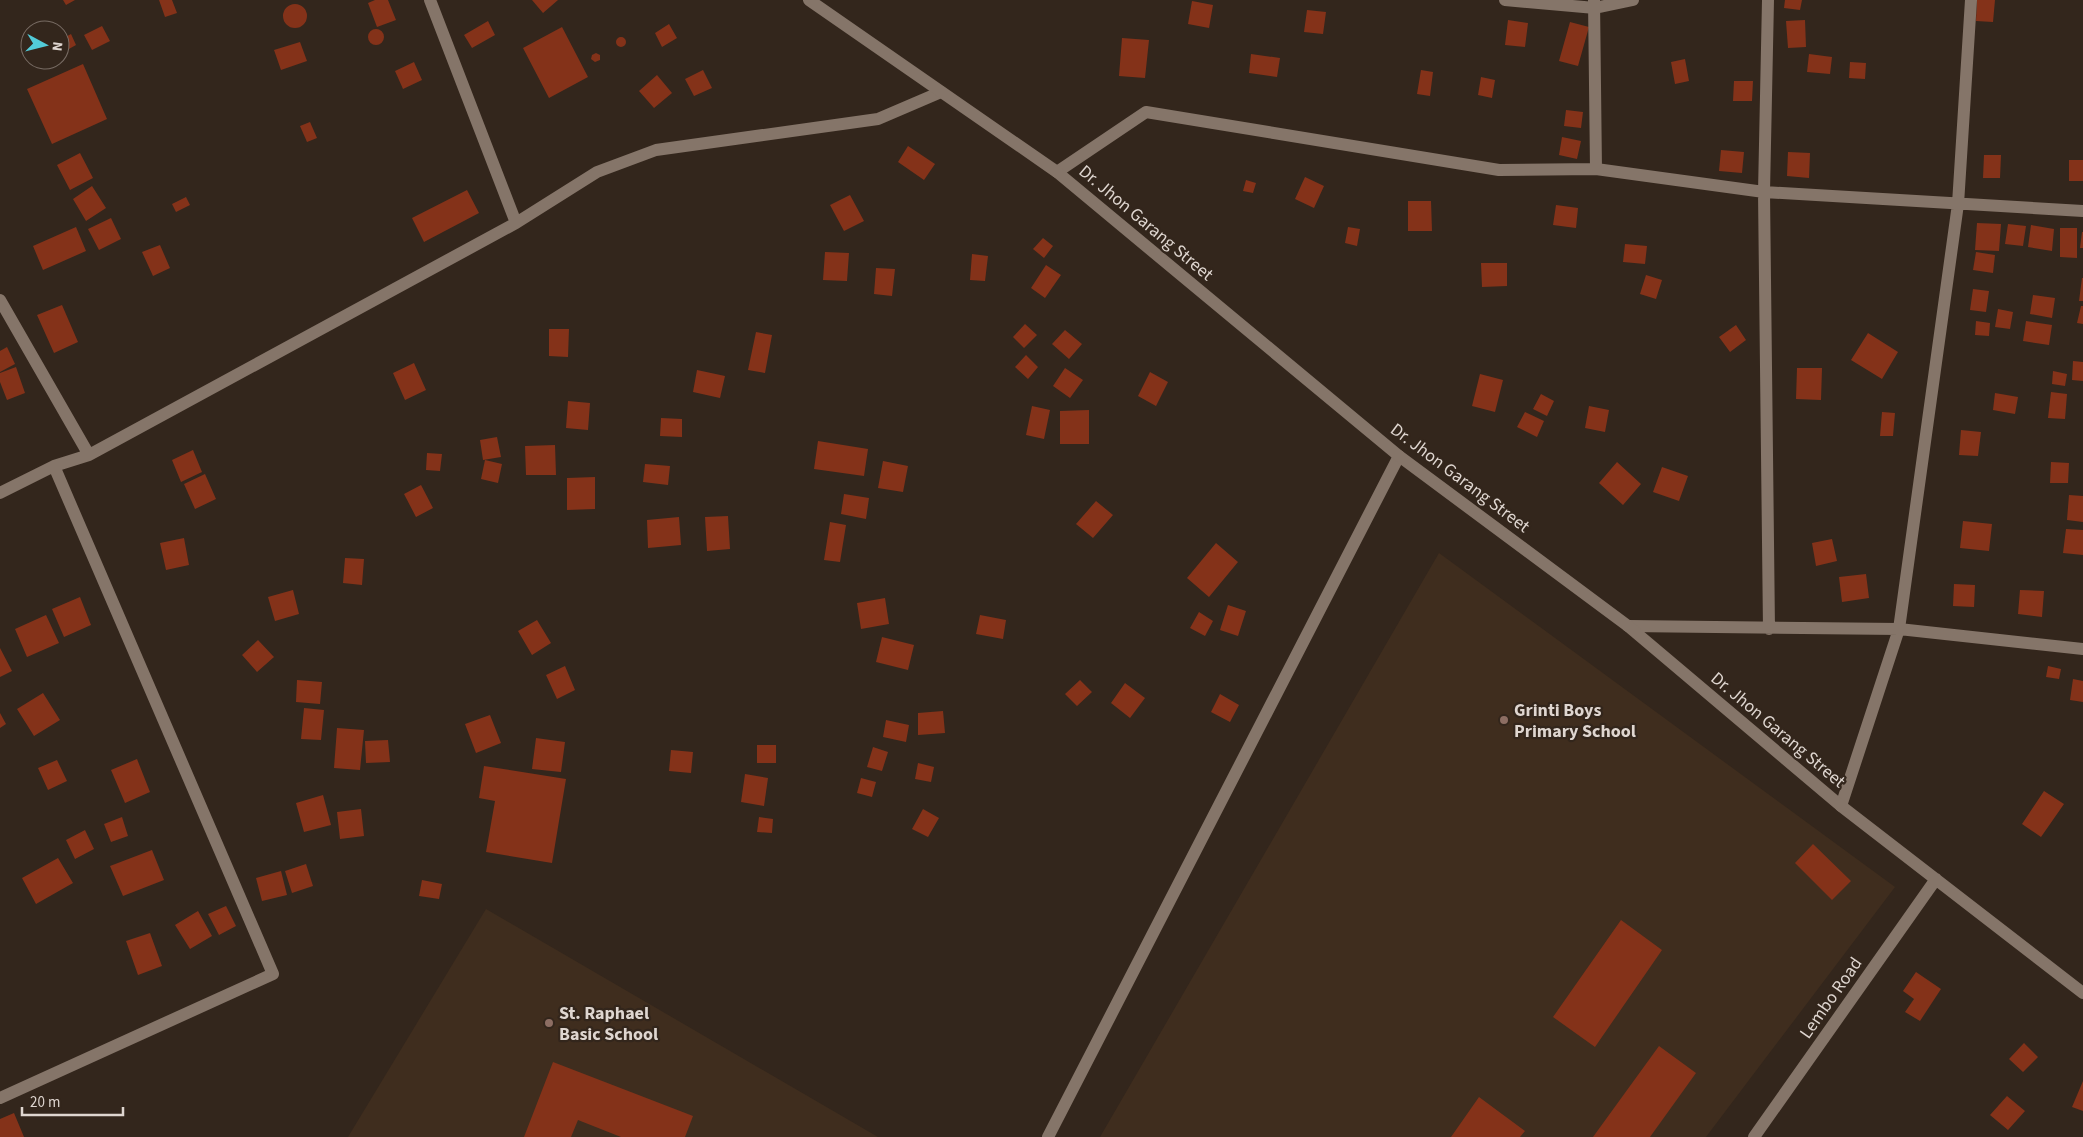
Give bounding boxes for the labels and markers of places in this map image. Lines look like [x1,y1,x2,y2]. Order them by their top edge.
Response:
place label: Grinti Boys Primary School [1514,698,1636,744]
marker: Grinti Boys Primary School [1498,714,1510,726]
place label: St. Raphael Basic School [559,1001,658,1047]
marker: St. Raphael Basic School [543,1017,555,1029]

